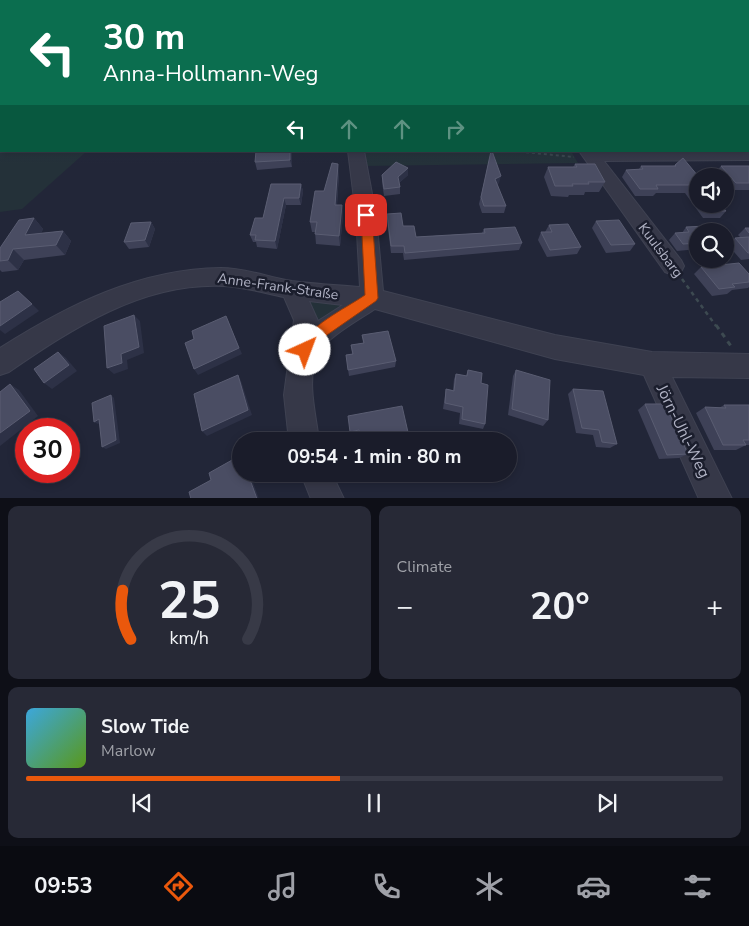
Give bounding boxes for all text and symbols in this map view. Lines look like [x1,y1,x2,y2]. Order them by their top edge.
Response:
text: 30 m [103,14,185,61]
icon: left [20,20,85,85]
text: Anna-Hollmann-Weg [103,59,318,89]
icon: left [282,115,310,143]
icon: ahead [335,115,363,143]
icon: ahead [388,115,416,143]
icon: right [441,115,469,143]
map controls [689,168,734,268]
button: sound [689,168,734,213]
pin [345,194,387,236]
icon: arrive [352,201,380,229]
street label: Kuulsbarg [634,219,687,282]
button: search [689,223,734,268]
street label: Anne-Frank-Straße [216,269,339,304]
position arrow [278,323,330,375]
street label: Jörn-Uhl-Weg [651,380,715,482]
speed limit sign: 30 [15,418,80,483]
text: 09:54 · 1 min · 80 m [287,444,462,470]
text: Climate [397,556,452,578]
text: 25 [158,565,220,636]
text: 20° [530,581,590,632]
text: − [397,588,413,626]
text: + [706,588,723,626]
text: km/h [170,626,209,650]
text: Slow Tide [101,714,189,740]
text: Marlow [101,740,156,762]
icon: previous [128,789,156,817]
icon: pause [360,789,388,817]
icon: next [593,789,621,817]
icon: directions [161,869,196,904]
icon: music [265,869,300,904]
icon: phone [369,869,404,904]
icon: climate [472,869,507,904]
icon: car [576,869,611,904]
icon: filters [680,869,715,904]
text: 09:53 [34,871,93,901]

